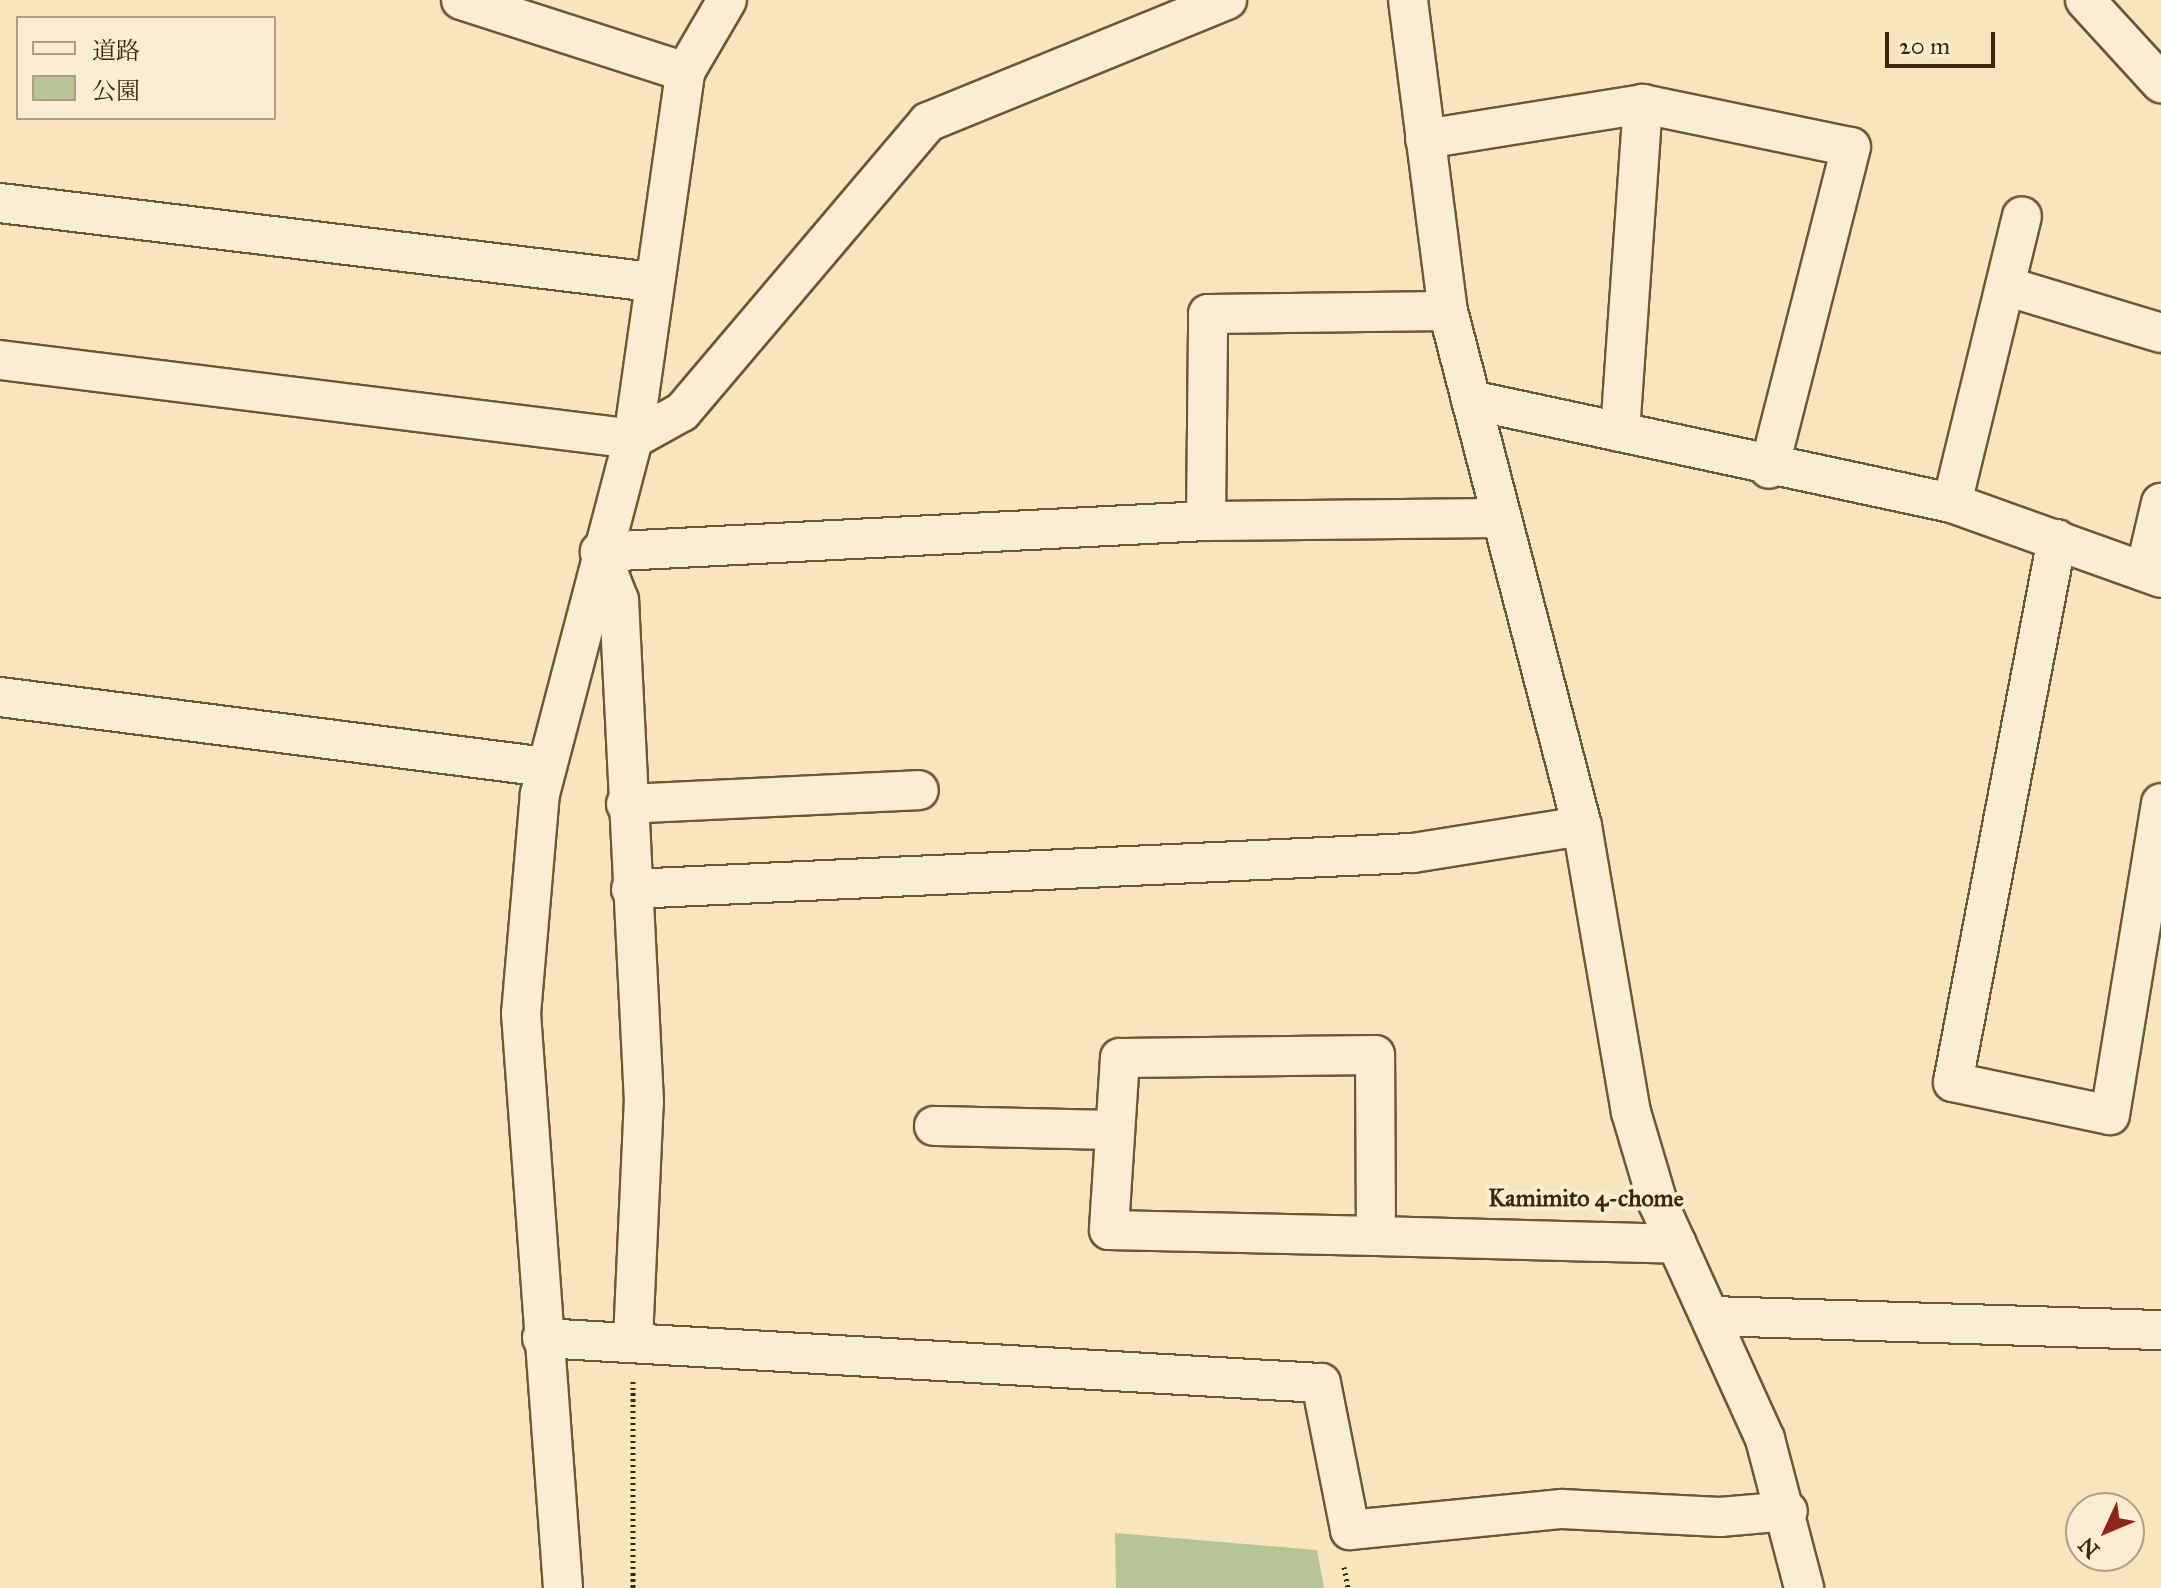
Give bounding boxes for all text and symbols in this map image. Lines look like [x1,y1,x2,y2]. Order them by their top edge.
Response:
legend [16,16,276,120]
scale bar [1889,16,1999,66]
text: 20 m [1899,31,1950,61]
text: 道路 [92,36,140,66]
text: 公園 [92,76,140,106]
district label: Kamimito 4-chome [1488,1185,1684,1213]
north arrow [2065,1492,2145,1572]
text: N [2073,1532,2105,1564]

